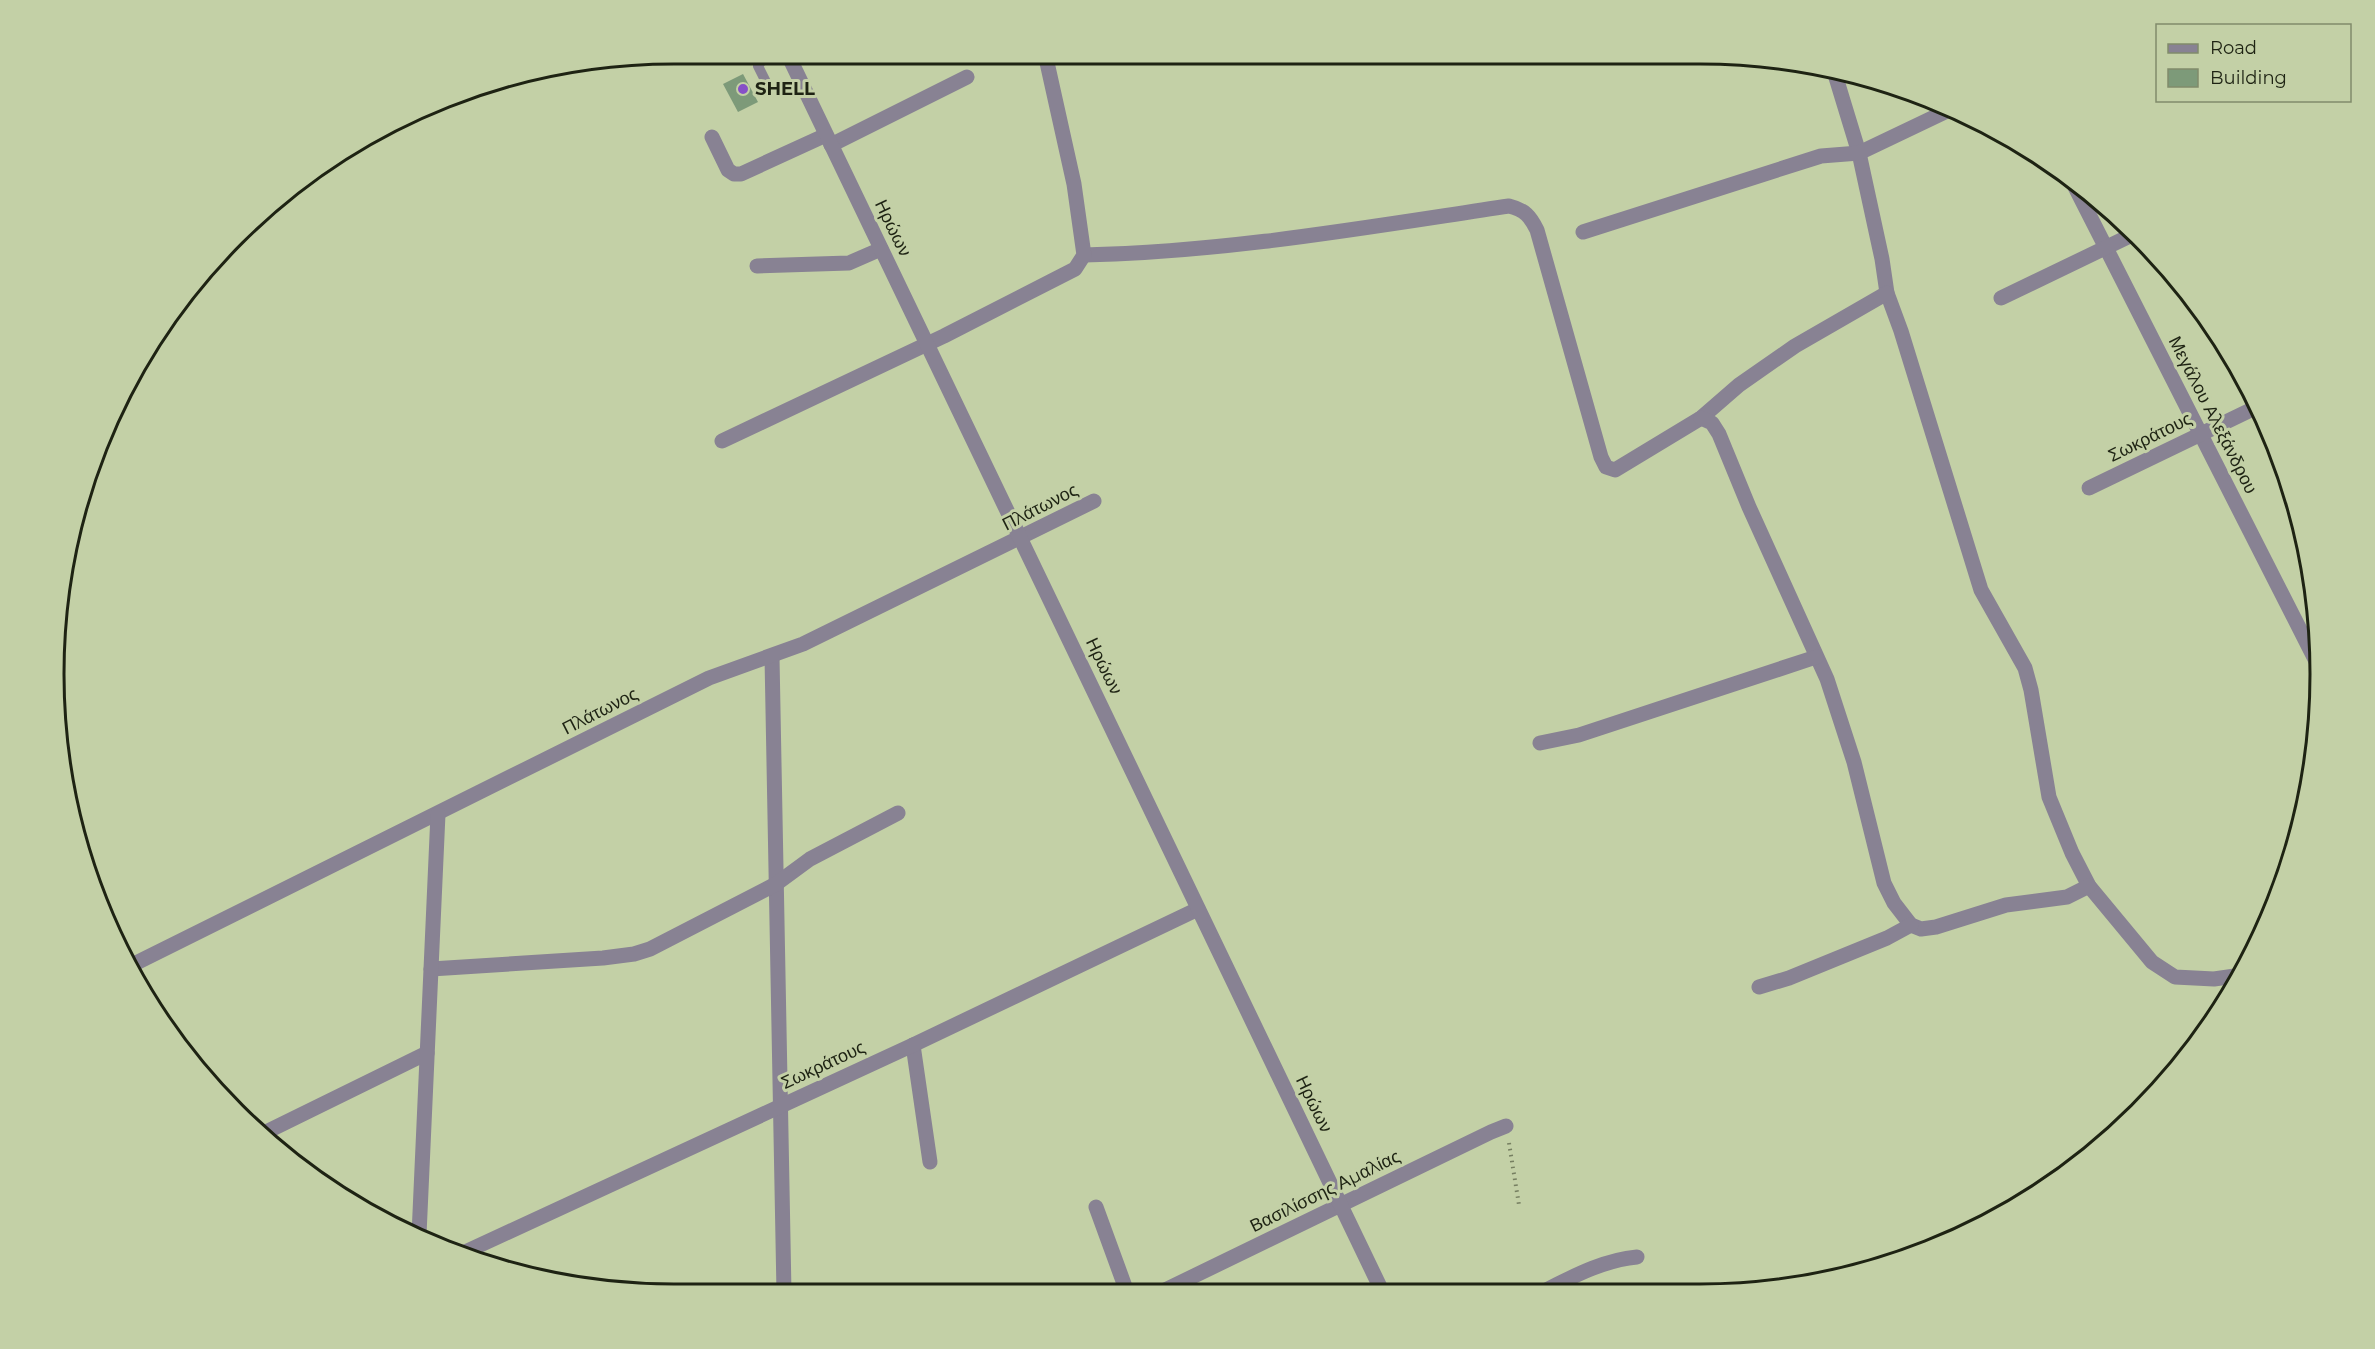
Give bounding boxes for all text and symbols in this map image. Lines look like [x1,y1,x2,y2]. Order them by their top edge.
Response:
legend [2156,24,2351,102]
text: Road [2210,37,2257,59]
text: Building [2210,67,2287,89]
place label: SHELL [755,78,815,100]
marker: SHELL [736,82,750,96]
street label: Ηρώων [870,196,916,260]
street label: Μεγάλου Αλεξάνδρου [2164,333,2262,497]
street label: Σωκράτους [2105,407,2196,467]
street label: Πλάτωνος [999,478,1082,535]
street label: Ηρώων [1081,634,1127,698]
street label: Πλάτωνος [559,682,642,739]
street label: Σωκράτους [777,1036,869,1094]
street label: Ηρώων [1291,1072,1337,1136]
street label: Βασιλίσσης Αμαλίας [1246,1145,1404,1237]

